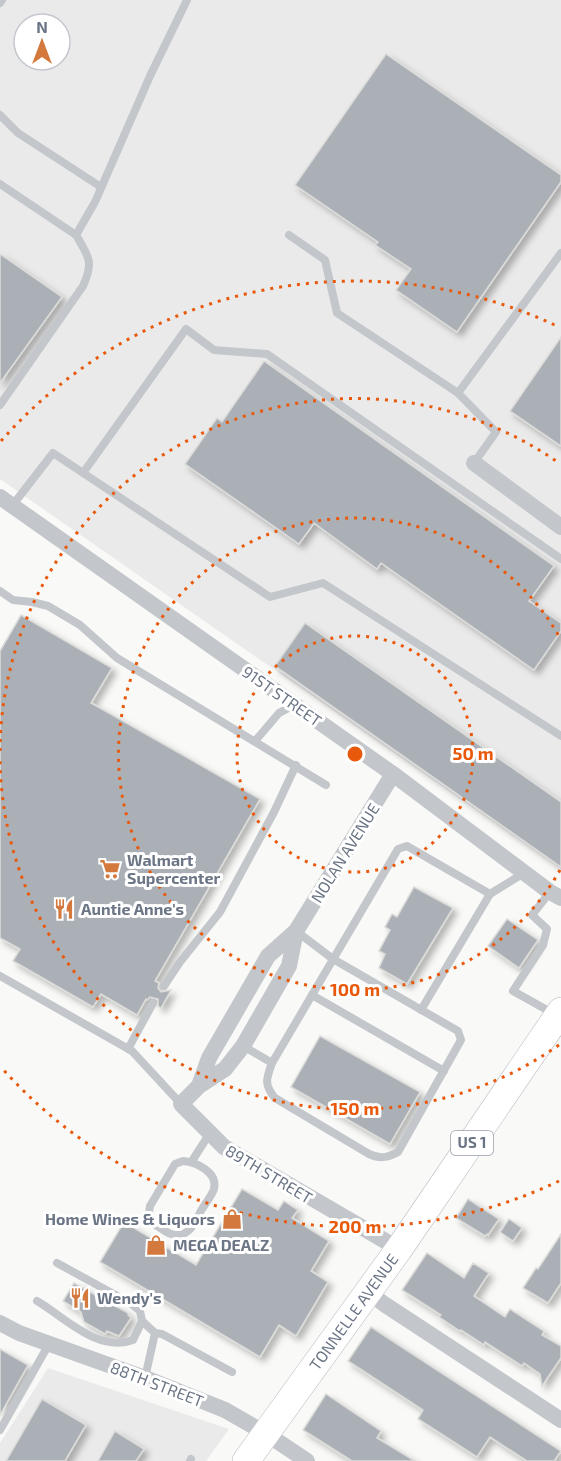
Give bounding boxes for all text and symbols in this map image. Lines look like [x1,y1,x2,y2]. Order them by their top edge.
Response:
north arrow [12,12,72,72]
text: N [36,17,48,36]
street label: 91ST STREET [239,661,326,730]
text: 50 m [452,742,494,764]
centre of rings [345,744,365,764]
street label: NOLAN AVENUE [306,799,383,906]
place label: Walmart Supercenter [127,850,220,887]
supermarket icon: Walmart Supercenter [98,857,122,881]
restaurant icon: Auntie Anne's [52,897,76,921]
place label: Auntie Anne's [81,899,184,918]
text: 100 m [330,978,380,1000]
text: 150 m [331,1097,379,1119]
road number: US 1 [451,1131,493,1155]
street label: 89TH STREET [222,1140,316,1207]
shop icon: Home Wines & Liquors [220,1207,244,1231]
place label: Home Wines & Liquors [45,1209,215,1228]
text: 200 m [329,1215,381,1237]
shop icon: MEGA DEALZ [144,1233,168,1257]
place label: MEGA DEALZ [173,1235,269,1254]
street label: TONNELLE AVENUE [305,1250,402,1373]
restaurant icon: Wendy's [68,1286,92,1310]
place label: Wendy's [97,1288,162,1308]
street label: 88TH STREET [108,1357,206,1410]

